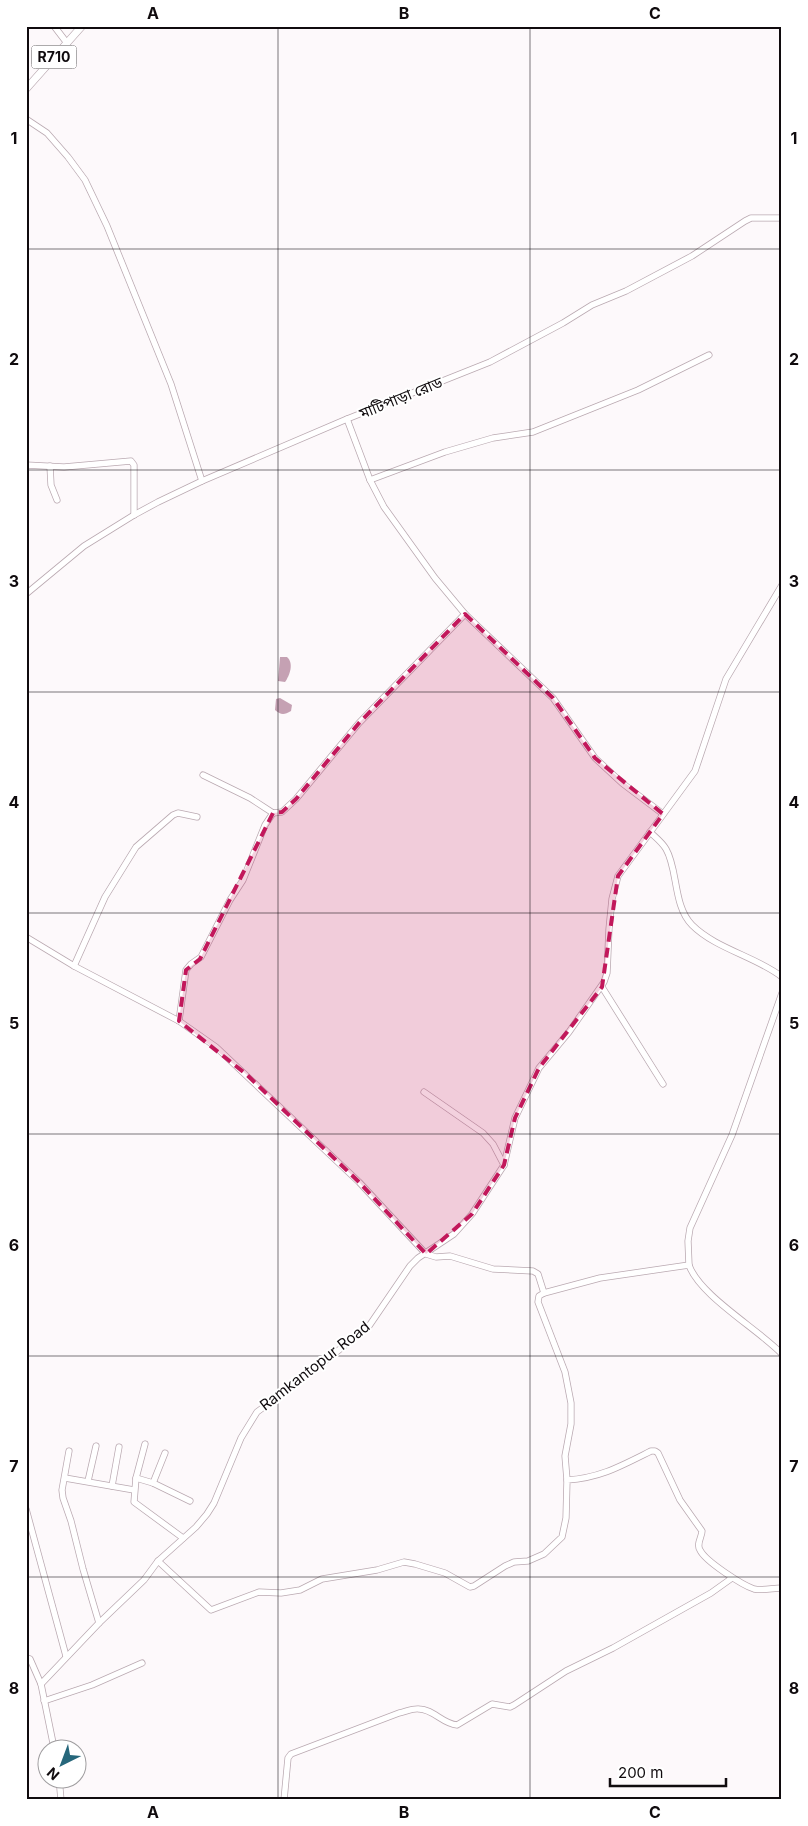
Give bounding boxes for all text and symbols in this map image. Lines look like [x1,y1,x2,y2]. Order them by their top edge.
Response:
text: A [147,3,159,23]
text: B [399,3,409,23]
text: C [649,3,661,23]
road number: R710 [32,46,76,68]
text: 1 [11,128,17,148]
text: 1 [791,128,797,148]
text: 2 [9,349,19,369]
text: 2 [789,349,799,369]
street label: মাটিপাড়া রোড [356,372,445,423]
text: 3 [9,571,19,591]
text: 3 [789,571,799,591]
text: 4 [9,792,20,812]
text: 4 [789,792,800,812]
text: 5 [9,1013,19,1033]
text: 5 [789,1013,799,1033]
text: 6 [9,1235,19,1255]
text: 6 [789,1235,799,1255]
street label: Ramkantopur Road [256,1317,374,1415]
text: 7 [9,1456,19,1476]
text: 7 [789,1456,799,1476]
text: 8 [9,1678,19,1698]
text: 8 [789,1678,799,1698]
north arrow [38,1738,88,1788]
scale bar [610,1756,727,1788]
text: 200 m [618,1763,663,1782]
text: N [43,1764,63,1784]
text: A [147,1802,159,1822]
text: B [399,1802,409,1822]
text: C [649,1802,661,1822]

